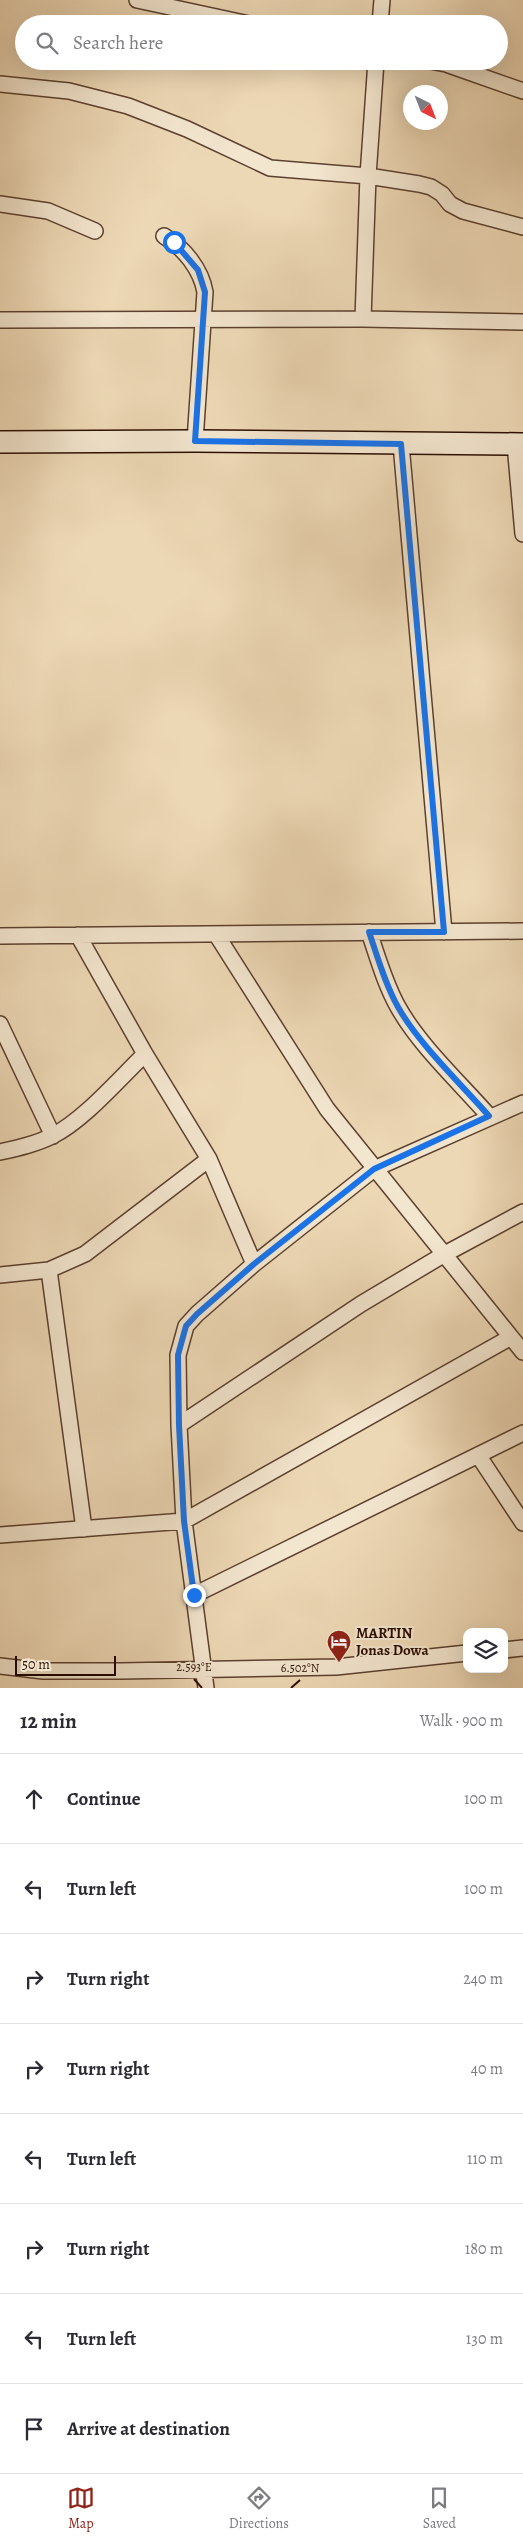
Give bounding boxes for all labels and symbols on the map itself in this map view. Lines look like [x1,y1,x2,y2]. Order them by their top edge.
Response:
north arrow [403,85,448,130]
route start [163,231,186,254]
route end [183,1584,206,1607]
place label: MARTIN Jonas Dowa [356,1623,429,1660]
hotel icon: MARTIN Jonas Dowa [326,1629,352,1663]
scale bar [15,1653,116,1676]
text: 2.593°E [176,1659,212,1675]
text: 6.502°N [281,1660,320,1676]

